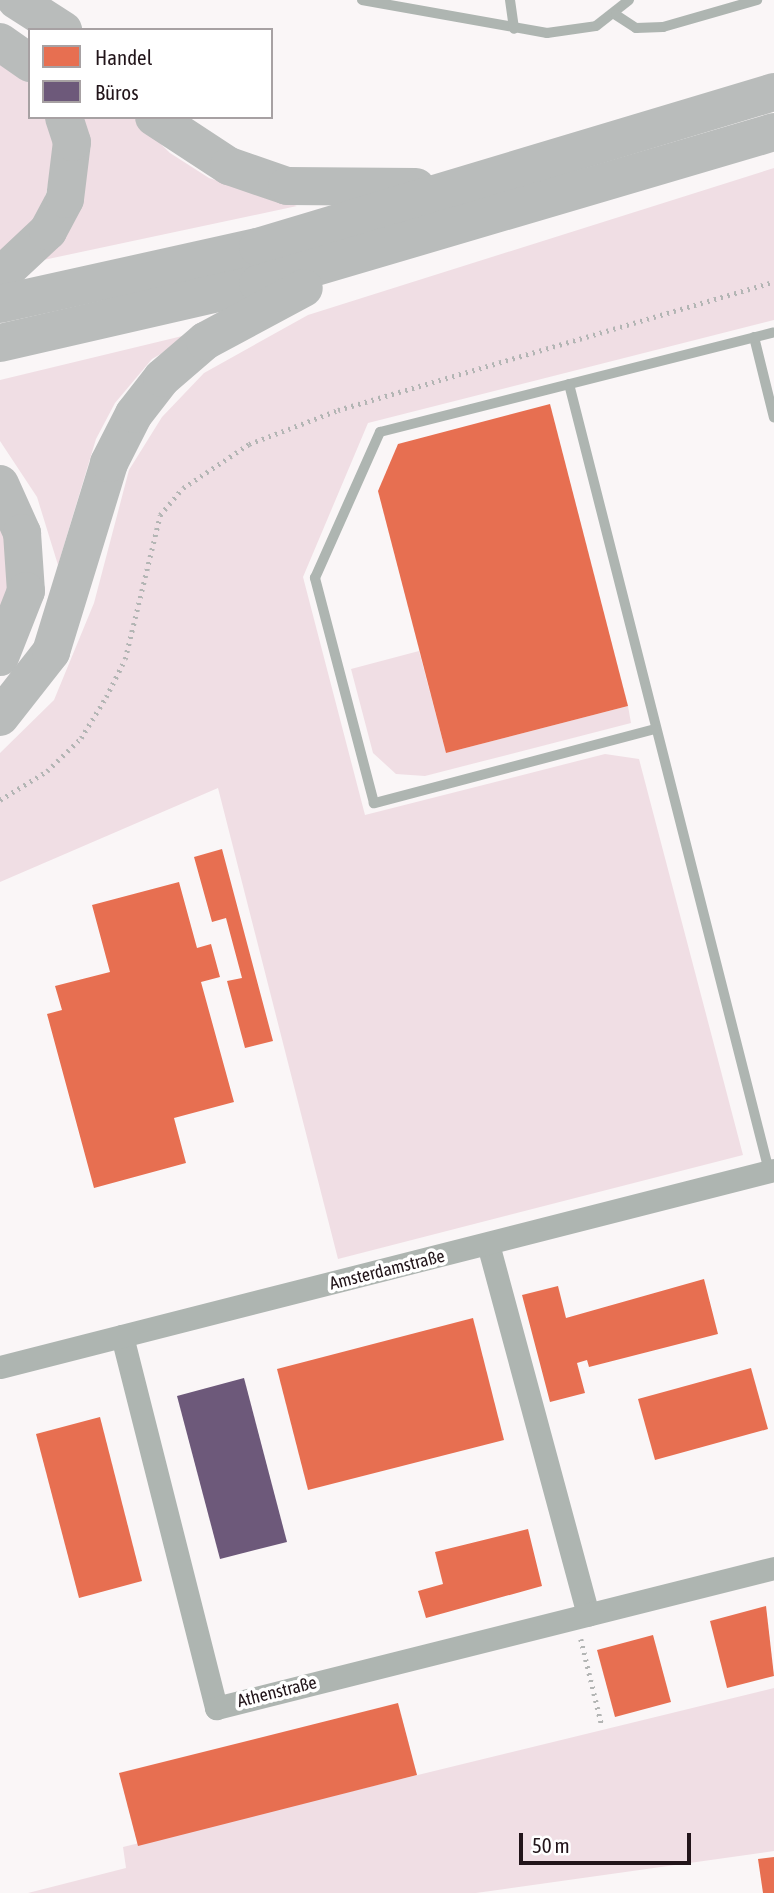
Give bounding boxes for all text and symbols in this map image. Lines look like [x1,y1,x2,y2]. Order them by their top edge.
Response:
legend [28,28,273,119]
text: Handel [95,45,152,69]
text: Büros [95,80,139,104]
street label: Amsterdamstraße [327,1245,447,1295]
street label: Athenstraße [235,1672,319,1712]
scale bar [522,1820,694,1864]
text: 50 m [532,1833,570,1857]

